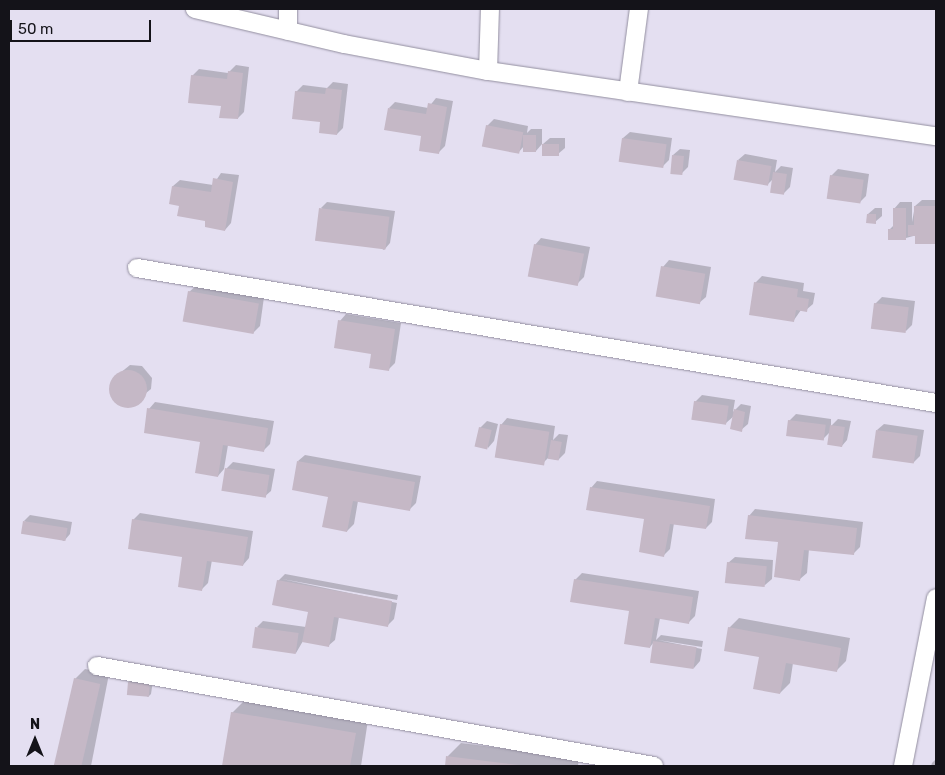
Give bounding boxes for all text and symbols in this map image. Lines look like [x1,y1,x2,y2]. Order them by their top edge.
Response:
scale bar [12,10,154,42]
text: 50 m [18,20,53,38]
north arrow [10,715,60,765]
text: N [30,716,40,733]

